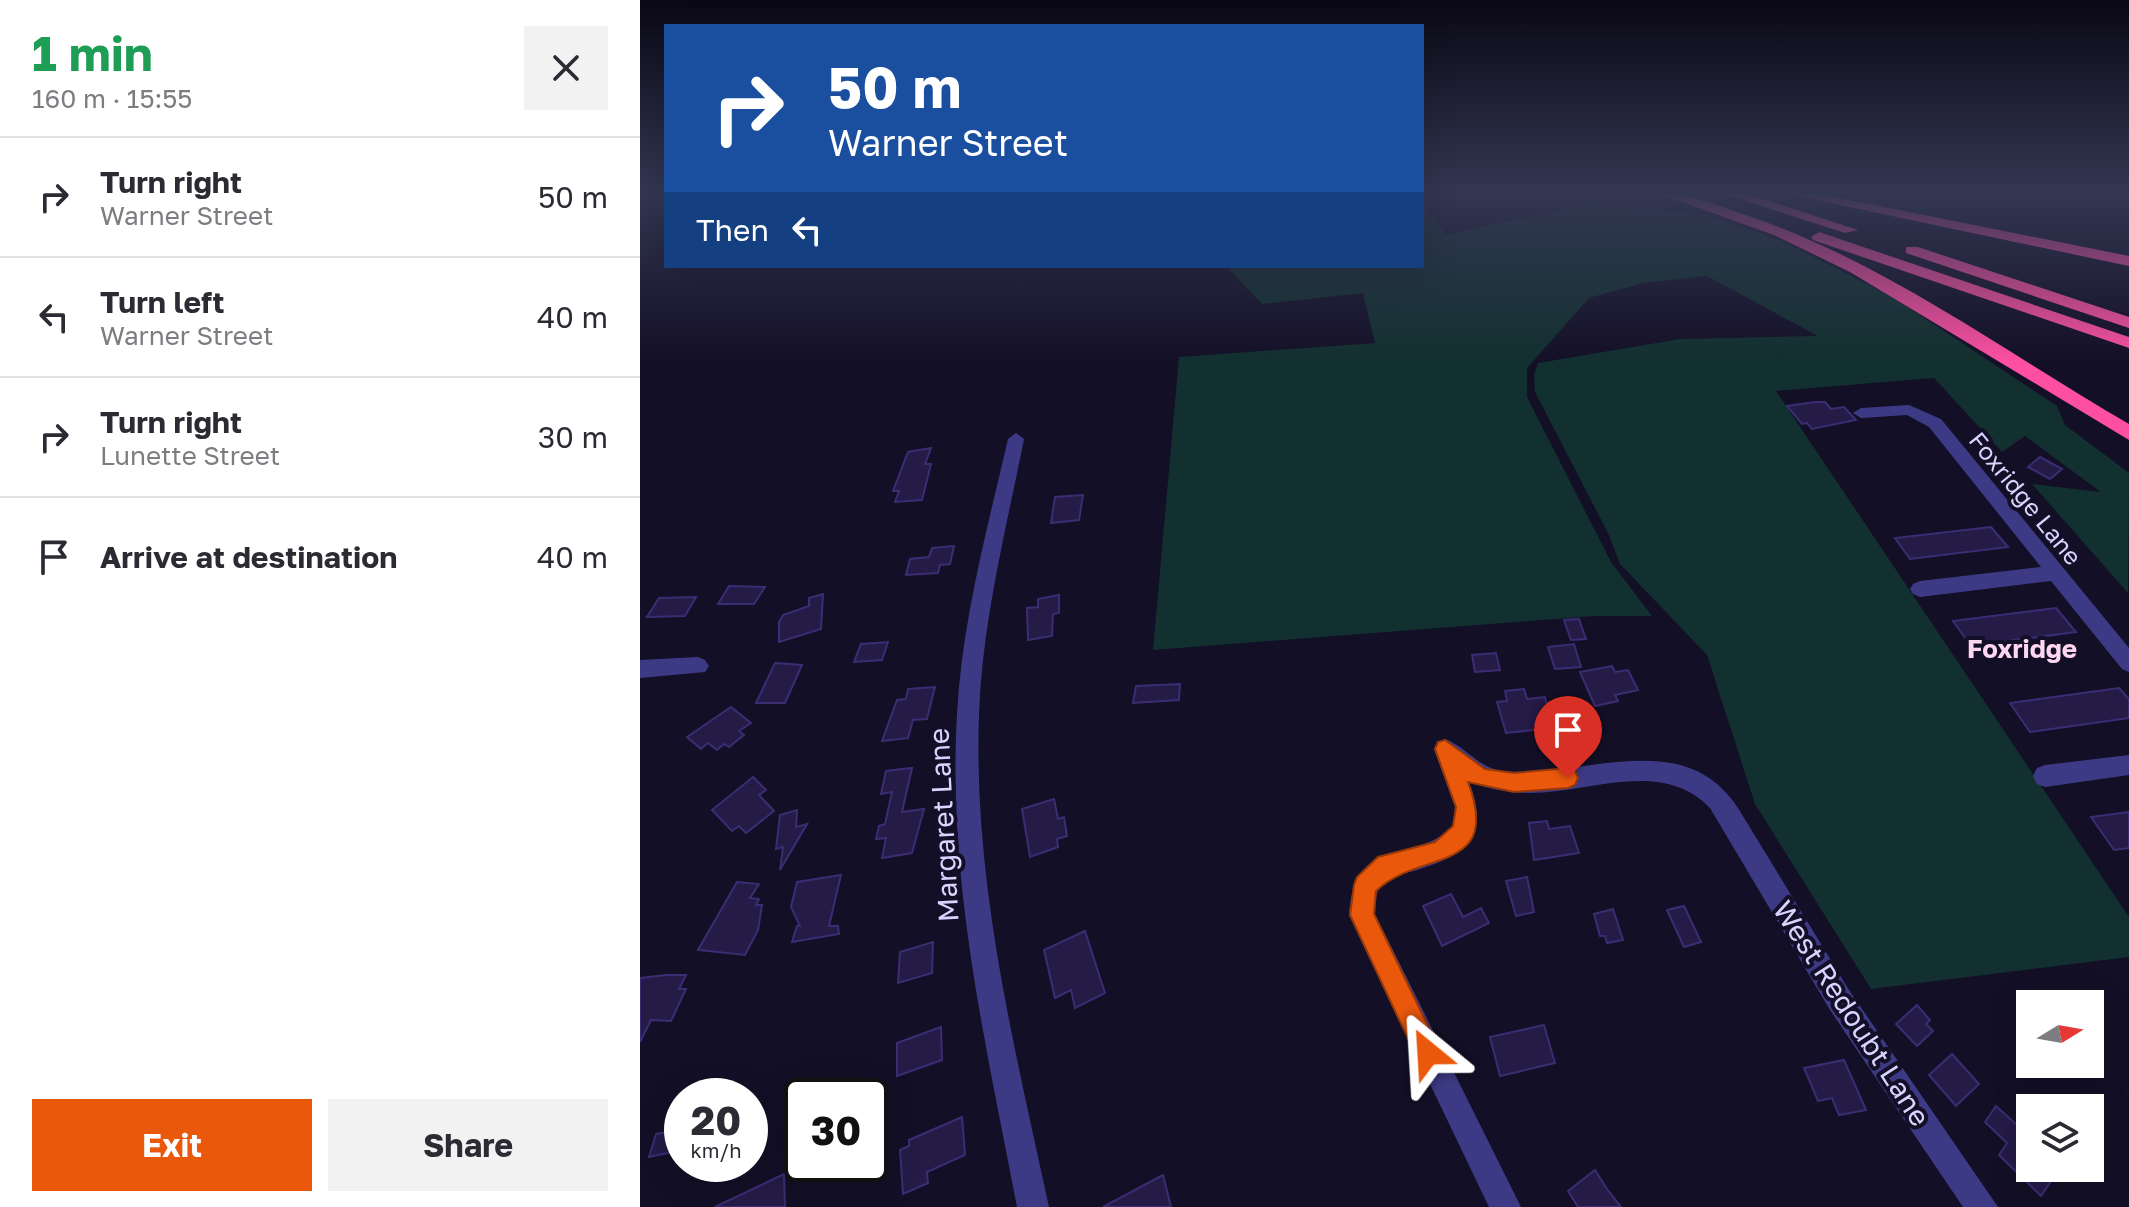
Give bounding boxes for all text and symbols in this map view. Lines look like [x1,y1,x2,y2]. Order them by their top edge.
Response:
text: 1 min [32,24,153,82]
button: close [524,26,608,110]
text: 50 m [828,53,962,120]
icon: right [696,56,800,160]
text: 160 m · 15:55 [32,83,192,114]
text: Warner Street [828,121,1068,164]
text: Turn right [100,164,242,200]
icon: right [32,175,76,219]
text: 50 m [538,179,608,215]
text: Warner Street [100,200,273,231]
icon: left [785,208,829,252]
text: Then [696,212,769,248]
text: Turn left [100,284,225,320]
icon: left [32,295,76,339]
text: 40 m [537,299,608,335]
text: Warner Street [100,320,273,351]
text: Turn right [100,404,242,440]
icon: right [32,415,76,459]
text: 30 m [538,419,608,455]
street label: Foxridge Lane [1964,426,2088,570]
text: Lunette Street [100,440,280,471]
icon: arrive [32,535,76,579]
text: Arrive at destination [100,539,397,575]
text: 40 m [537,539,608,575]
district label: Foxridge [1967,633,2077,664]
pin [1534,696,1602,778]
icon: arrive [1546,708,1590,752]
street label: Margaret Lane [921,727,965,923]
street label: West Redoubt Lane [1767,894,1937,1132]
north arrow [2016,990,2104,1078]
map controls [2016,990,2104,1182]
position arrow [1386,1011,1470,1095]
speed limit sign: 30 [784,1078,888,1182]
button: layers [2016,1094,2104,1182]
text: 20 [691,1096,741,1144]
button: Exit [32,1099,312,1191]
button: Share [328,1099,608,1191]
text: km/h [691,1138,741,1162]

